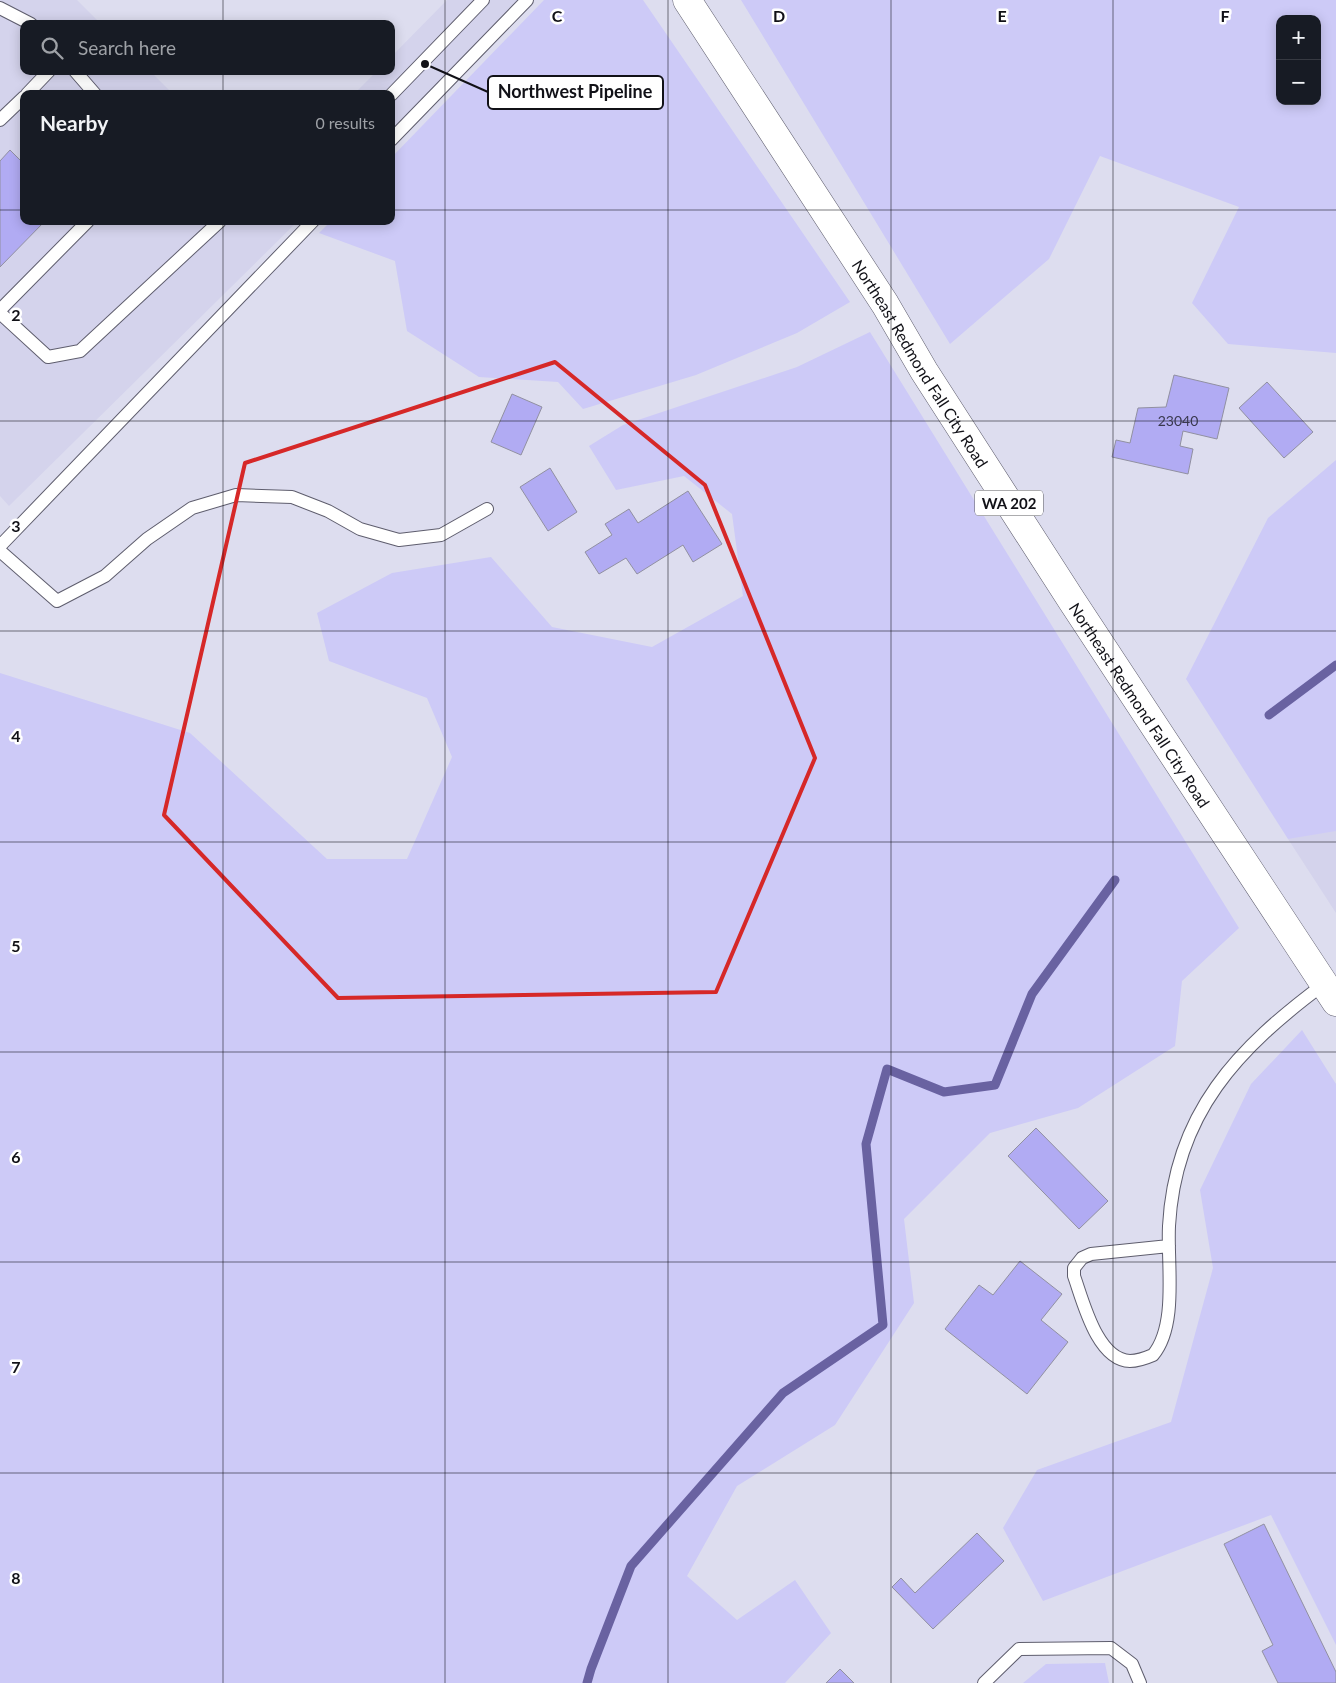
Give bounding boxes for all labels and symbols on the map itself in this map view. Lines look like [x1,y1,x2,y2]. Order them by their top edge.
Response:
text: C [552,6,563,25]
text: D [773,6,785,25]
text: E [997,6,1007,25]
text: F [1220,6,1230,25]
callout: Northwest Pipeline [488,76,663,109]
text: Northwest Pipeline [498,80,653,102]
street label: Northeast Redmond Fall City Road [849,256,993,471]
text: 2 [11,305,21,324]
house number: 23040 [1158,412,1198,429]
road number: WA 202 [975,490,1043,516]
text: 3 [11,516,21,535]
street label: Northeast Redmond Fall City Road [1066,599,1215,811]
text: 4 [11,726,21,745]
text: 5 [11,936,21,955]
text: 6 [11,1147,21,1166]
text: 7 [11,1357,21,1376]
text: 8 [11,1568,21,1587]

